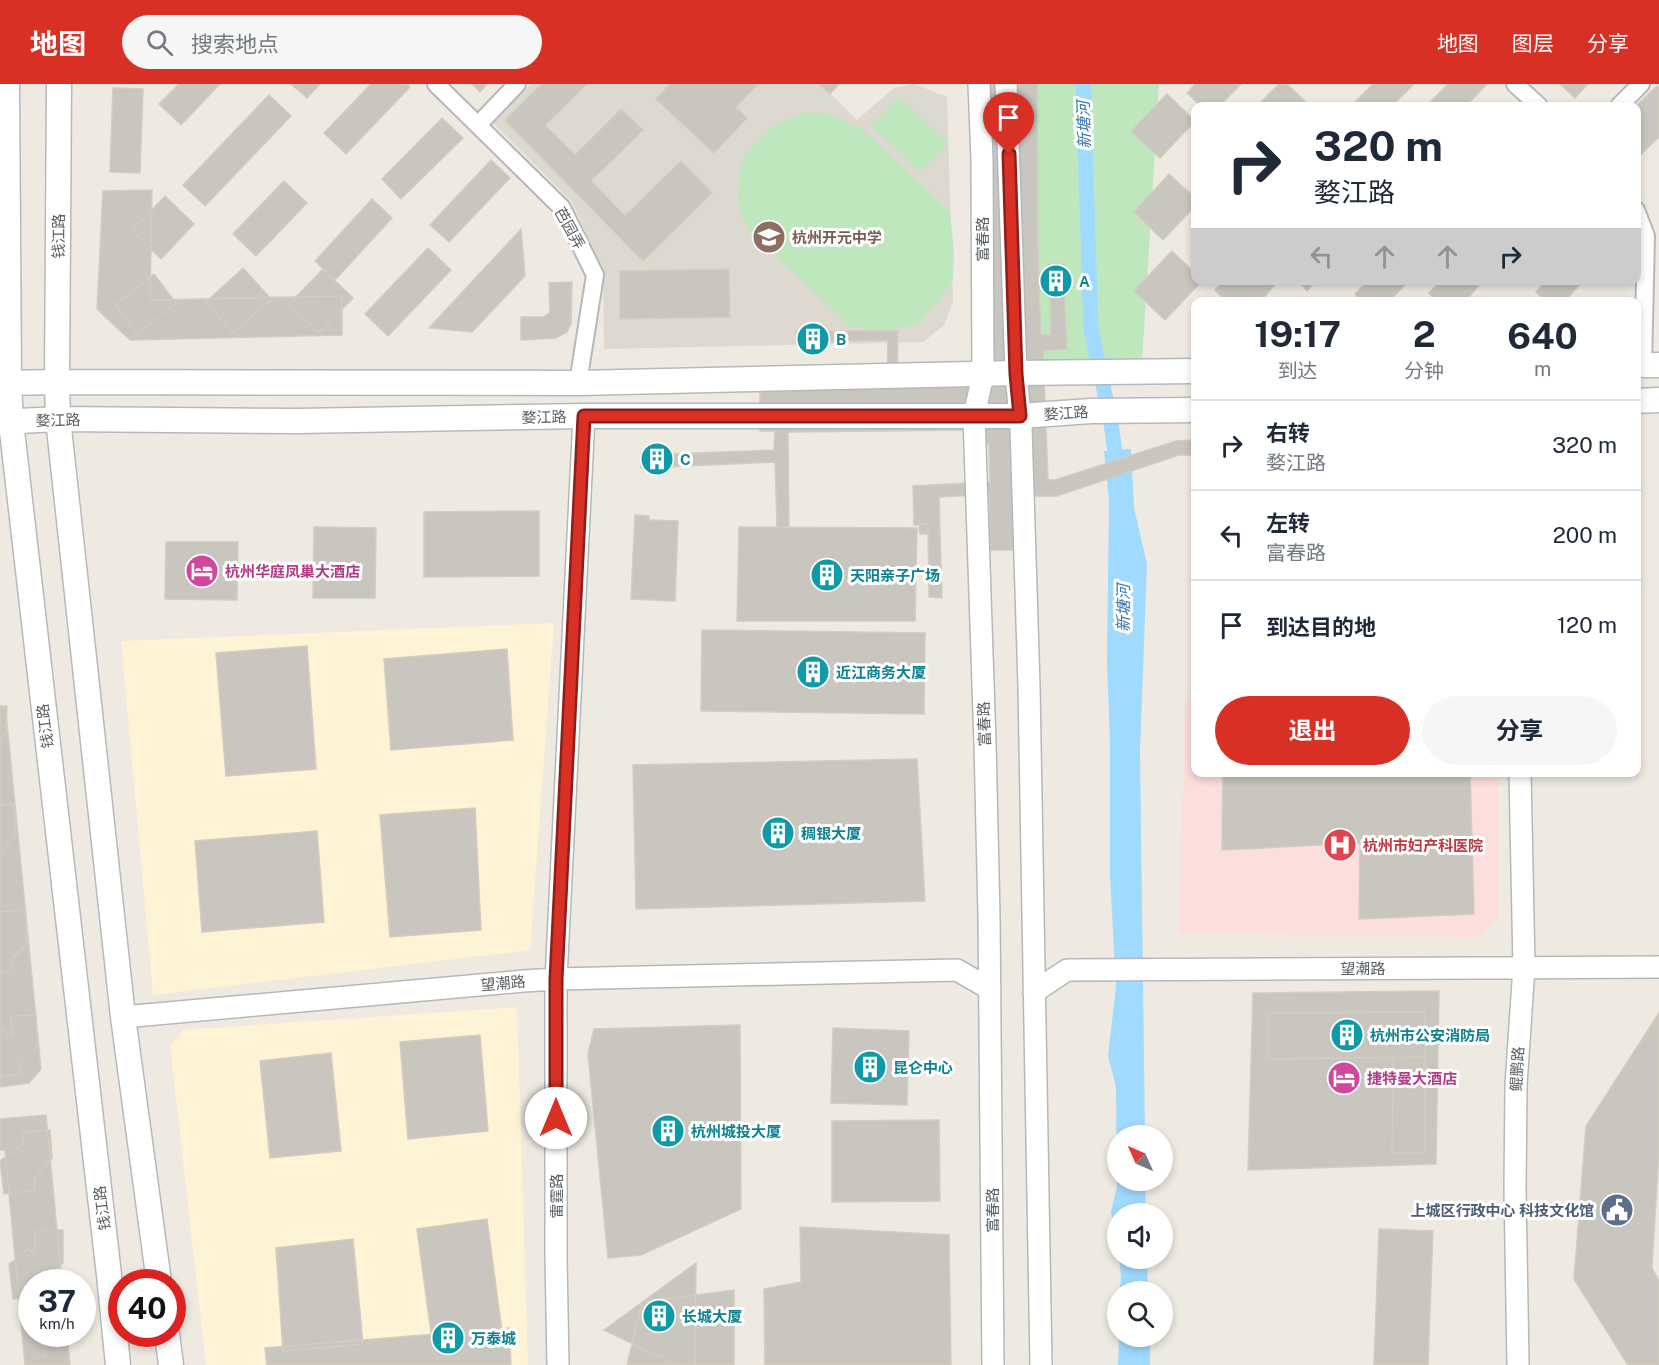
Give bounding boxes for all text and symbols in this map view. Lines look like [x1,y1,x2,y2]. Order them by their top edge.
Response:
search box [122,15,542,69]
icon: search [143,26,176,59]
text: 地图 [30,27,86,60]
text: 搜索地点 [191,31,279,57]
text: 地图 [1437,31,1479,56]
text: 图层 [1512,31,1554,56]
text: 分享 [1587,31,1629,56]
pin [983,92,1034,154]
water label: 新塘河 [1074,98,1094,149]
icon: arrive [992,101,1025,134]
text: 320 m [1314,121,1443,170]
icon: right [1215,126,1293,204]
text: 婺江路 [1314,176,1395,208]
street label: 芭园弄 [552,204,588,252]
street label: 钱江路 [50,213,67,259]
street label: 富春路 [974,216,991,262]
school or university icon: 杭州开元中学 [751,219,787,255]
place label: 杭州开元中学 [792,229,882,246]
icon: left [1305,240,1338,273]
icon: ahead [1368,240,1401,273]
icon: ahead [1431,240,1464,273]
icon: right [1494,240,1527,273]
building icon: A [1038,263,1074,299]
place label: A [1079,273,1090,290]
text: 19:17 [1254,313,1341,355]
text: 2 [1413,313,1436,355]
text: 640 [1507,315,1578,357]
building icon: B [795,321,831,357]
place label: B [836,331,846,348]
text: m [1534,357,1551,381]
text: 到达 [1278,359,1318,383]
text: 分钟 [1404,359,1444,383]
street label: 婺江路 [1043,403,1089,423]
street label: 婺江路 [521,408,567,426]
street label: 婺江路 [35,411,81,429]
text: 右转 [1266,420,1310,446]
icon: right [1215,429,1248,462]
text: 320 m [1552,432,1617,458]
building icon: C [639,441,675,477]
place label: C [680,451,691,468]
text: 婺江路 [1266,451,1326,475]
text: 左转 [1266,510,1310,536]
icon: left [1215,519,1248,552]
text: 200 m [1553,522,1617,548]
text: 富春路 [1266,541,1326,565]
hotel icon: 杭州华庭凤巢大酒店 [184,553,220,589]
building icon: 天阳亲子广场 [809,557,845,593]
place label: 杭州华庭凤巢大酒店 [225,563,360,580]
place label: 天阳亲子广场 [850,567,940,584]
water label: 新塘河 [1114,581,1133,632]
icon: arrive [1215,609,1248,642]
text: 120 m [1557,612,1617,638]
text: 到达目的地 [1266,614,1376,640]
building icon: 近江商务大厦 [795,654,831,690]
place label: 近江商务大厦 [836,664,926,681]
button: 退出 [1215,696,1410,765]
button: 分享 [1422,696,1617,765]
street label: 富春路 [975,701,993,747]
street label: 钱江路 [34,703,56,749]
building icon: 稠银大厦 [760,815,796,851]
place label: 稠银大厦 [801,825,861,842]
hospital icon: 杭州市妇产科医院 [1322,827,1358,863]
place label: 杭州市妇产科医院 [1363,837,1483,854]
street label: 望潮路 [1340,960,1386,977]
street label: 望潮路 [480,973,526,993]
building icon: 杭州市公安消防局 [1329,1017,1365,1053]
place label: 杭州市公安消防局 [1370,1027,1490,1044]
street label: 鲲鹏路 [1507,1046,1527,1092]
building icon: 昆仑中心 [852,1049,888,1085]
place label: 昆仑中心 [893,1059,953,1076]
hotel icon: 捷特曼大酒店 [1326,1060,1362,1096]
place label: 捷特曼大酒店 [1367,1070,1457,1087]
position arrow [524,1086,588,1150]
building icon: 杭州城投大厦 [650,1113,686,1149]
place label: 杭州城投大厦 [691,1123,781,1140]
north arrow [1107,1125,1173,1191]
map controls [1107,1125,1173,1347]
street label: 雷霆路 [548,1173,565,1219]
street label: 钱江路 [91,1185,113,1231]
street label: 富春路 [984,1187,1001,1233]
public building icon: 上城区行政中心 科技文化馆 [1599,1192,1635,1228]
place label: 上城区行政中心 科技文化馆 [1411,1202,1594,1219]
button: sound [1107,1203,1173,1269]
speed limit sign: 40 [108,1269,186,1347]
button: search [1107,1281,1173,1347]
text: 37 [38,1283,76,1319]
building icon: 长城大厦 [641,1298,677,1334]
place label: 长城大厦 [682,1308,742,1325]
text: km/h [39,1315,75,1332]
building icon: 万泰城 [430,1320,466,1356]
place label: 万泰城 [471,1330,516,1347]

